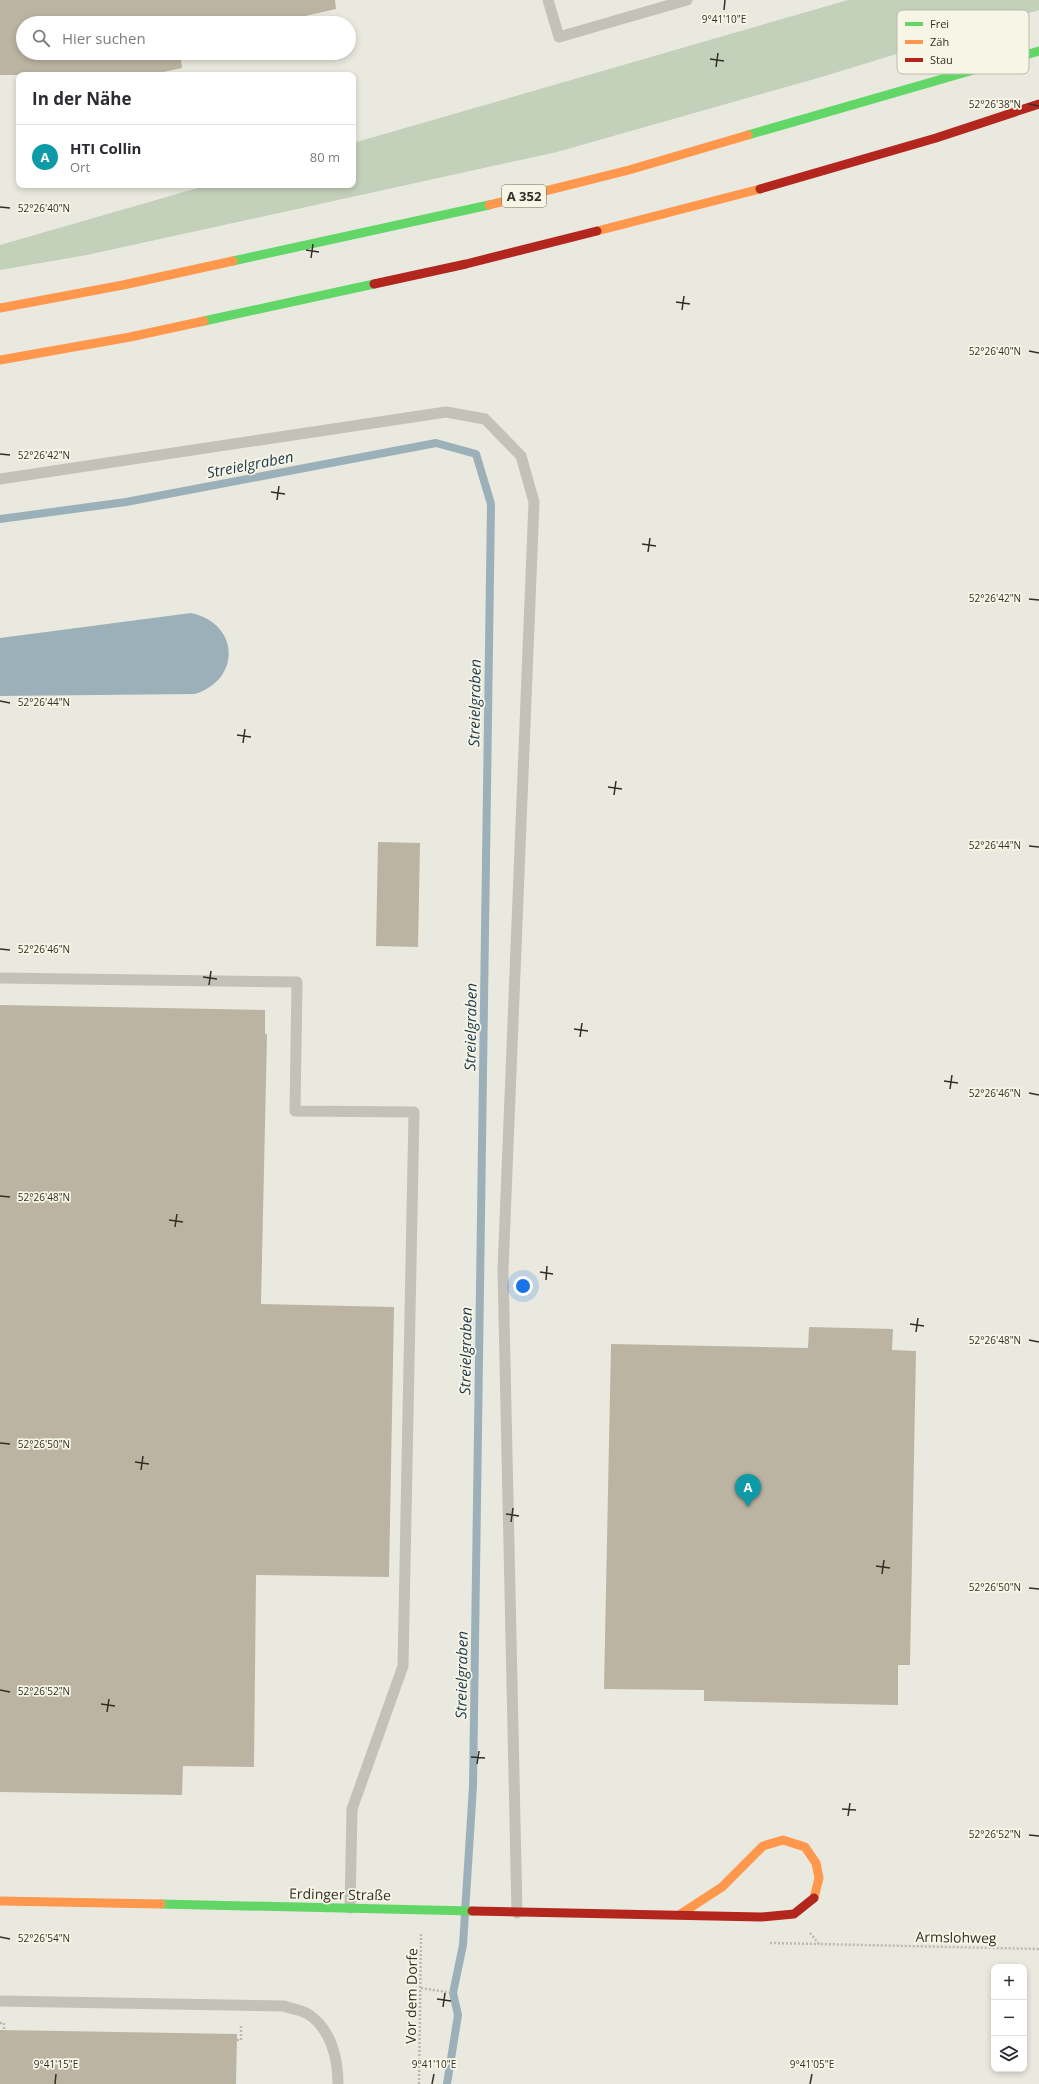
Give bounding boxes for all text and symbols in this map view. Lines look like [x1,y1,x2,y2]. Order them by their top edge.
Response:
legend [897,10,1029,74]
text: 9°41'10"E [702,12,746,26]
search box [16,16,356,60]
text: Frei [930,16,949,31]
icon: search [30,27,52,49]
text: Hier suchen [62,28,146,48]
text: Zäh [930,34,949,49]
text: Stau [930,52,953,67]
text: In der Nähe [32,87,131,110]
text: 52°26'38"N [969,97,1021,111]
text: HTI Collin [70,138,141,158]
text: A [41,148,49,166]
text: 80 m [310,148,340,166]
text: Ort [70,158,90,176]
road number: A 352 [502,185,546,207]
text: 52°26'40"N [18,201,70,215]
text: 52°26'40"N [969,344,1021,358]
water label: Streielgraben [205,446,295,482]
text: 52°26'42"N [18,448,70,462]
text: 52°26'42"N [969,591,1021,605]
water label: Streielgraben [463,659,485,747]
text: 52°26'44"N [18,695,70,709]
text: 52°26'44"N [969,838,1021,852]
text: 52°26'46"N [18,942,70,956]
water label: Streielgraben [459,983,481,1071]
text: 52°26'46"N [969,1086,1021,1100]
text: 52°26'48"N [18,1190,70,1204]
your location [513,1276,533,1296]
water label: Streielgraben [454,1307,476,1395]
text: 52°26'48"N [969,1333,1021,1347]
text: 52°26'50"N [18,1437,70,1451]
pin: A [735,1474,761,1507]
text: 52°26'50"N [969,1580,1021,1594]
water label: Streielgraben [450,1631,472,1719]
text: 52°26'52"N [18,1684,70,1698]
text: 52°26'52"N [969,1827,1021,1841]
street label: Erdinger Straße [289,1884,391,1904]
street label: Armslohweg [915,1927,997,1947]
text: 52°26'54"N [18,1931,70,1945]
street label: Vor dem Dorfe [401,1948,421,2044]
map controls [991,1964,1027,2072]
button: + [991,1964,1027,2000]
button: − [991,2000,1027,2036]
button: layers [991,2036,1027,2072]
text: 9°41'15"E [34,2057,78,2071]
text: 9°41'10"E [412,2057,456,2071]
text: 9°41'05"E [790,2057,834,2071]

